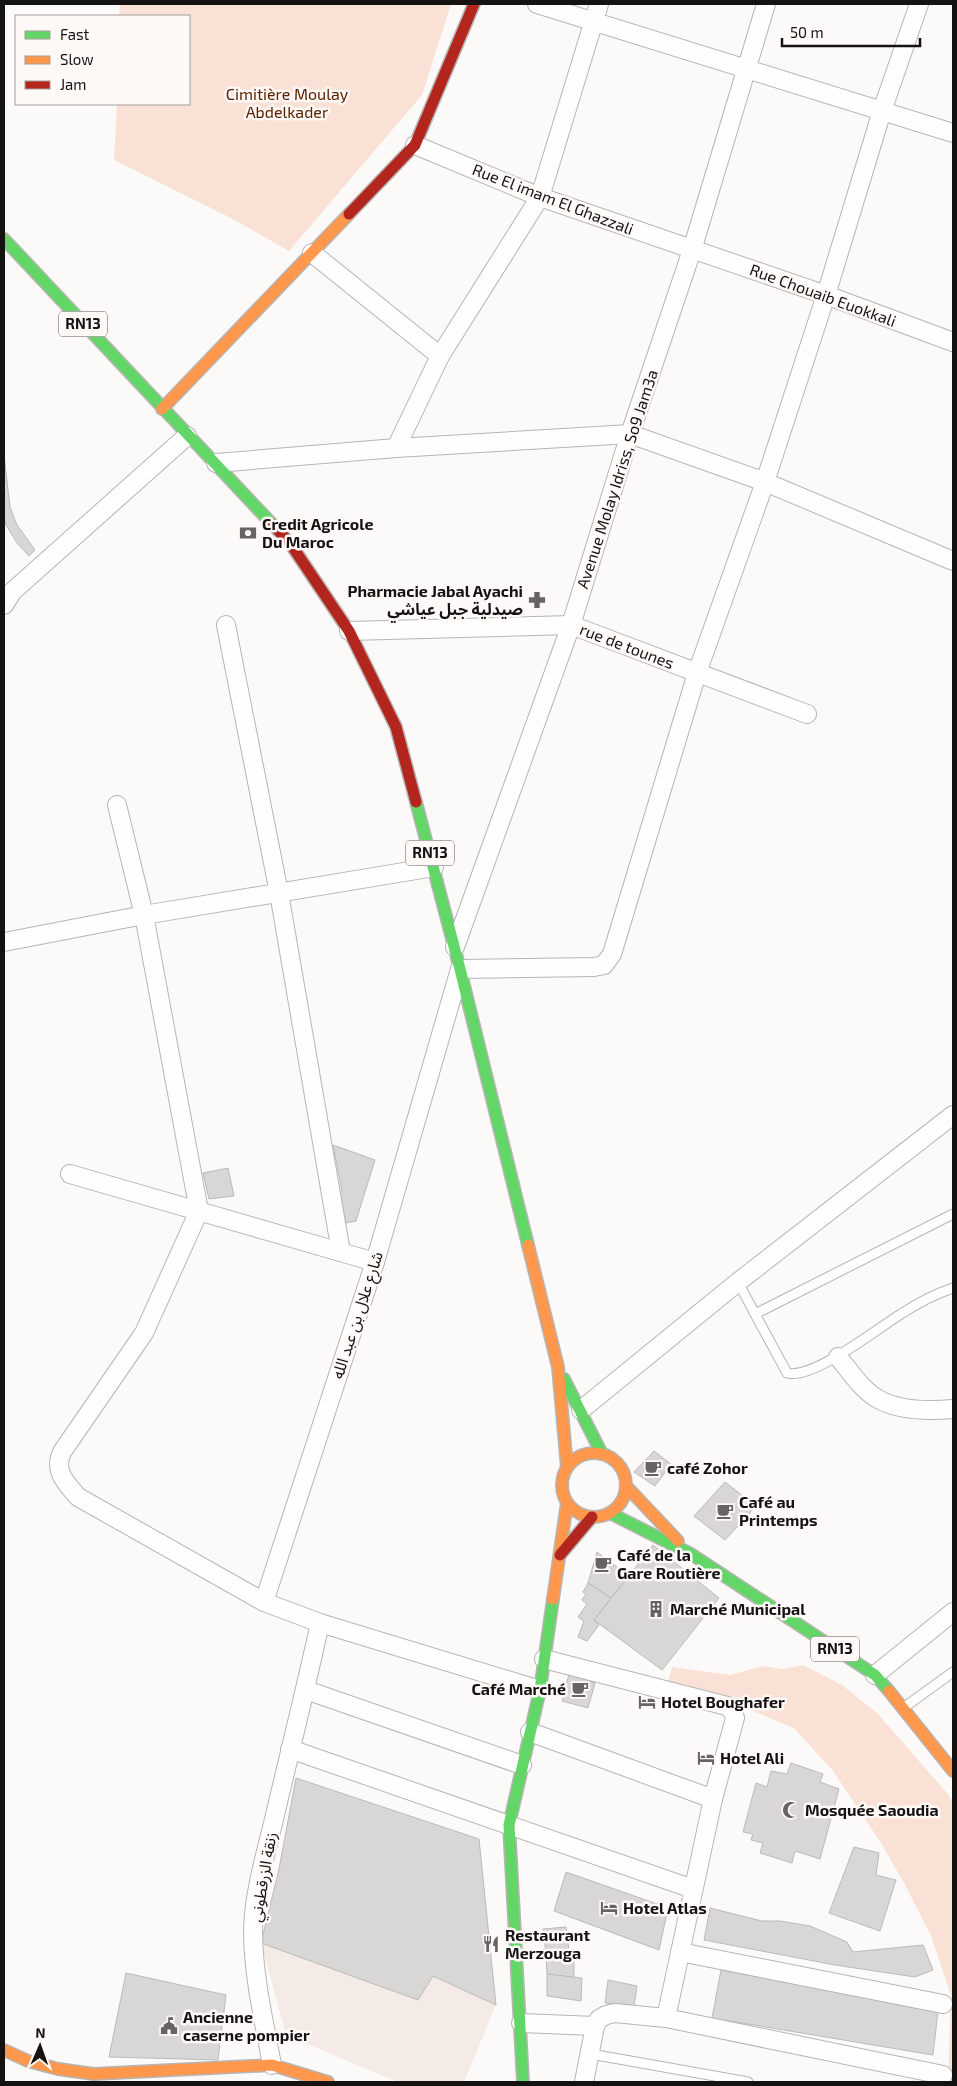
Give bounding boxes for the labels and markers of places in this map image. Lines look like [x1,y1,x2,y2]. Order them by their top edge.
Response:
place label: Credit Agricole Du Maroc [262,514,373,551]
bank icon: Credit Agricole Du Maroc [238,523,258,543]
place label: Pharmacie Jabal Ayachi صيدلية جبل عياشي [348,581,523,623]
pharmacy icon: Pharmacie Jabal Ayachi صيدلية جبل عياشي [527,590,547,610]
cafe icon: café Zohor [643,1458,663,1478]
place label: café Zohor [667,1458,748,1477]
place label: Café au Printemps [739,1492,818,1529]
cafe icon: Café au Printemps [715,1501,735,1521]
place label: Café de la Gare Routière [617,1545,721,1582]
cafe icon: Café de la Gare Routière [593,1554,613,1574]
building icon: Marché Municipal [646,1599,666,1619]
place label: Marché Municipal [670,1599,806,1618]
place label: Café Marché [471,1679,566,1698]
cafe icon: Café Marché [570,1679,590,1699]
hotel icon: Hotel Boughafer [637,1692,657,1712]
place label: Hotel Boughafer [661,1692,785,1711]
hotel icon: Hotel Ali [696,1748,716,1768]
place label: Hotel Ali [720,1748,784,1767]
mosque icon: Mosquée Saoudia [781,1800,801,1820]
place label: Mosquée Saoudia [805,1800,939,1819]
hotel icon: Hotel Atlas [599,1898,619,1918]
place label: Hotel Atlas [623,1898,707,1917]
place label: Restaurant Merzouga [505,1925,590,1962]
restaurant icon: Restaurant Merzouga [481,1934,501,1954]
place label: Ancienne caserne pompier [183,2007,310,2044]
public building icon: Ancienne caserne pompier [159,2016,179,2036]

